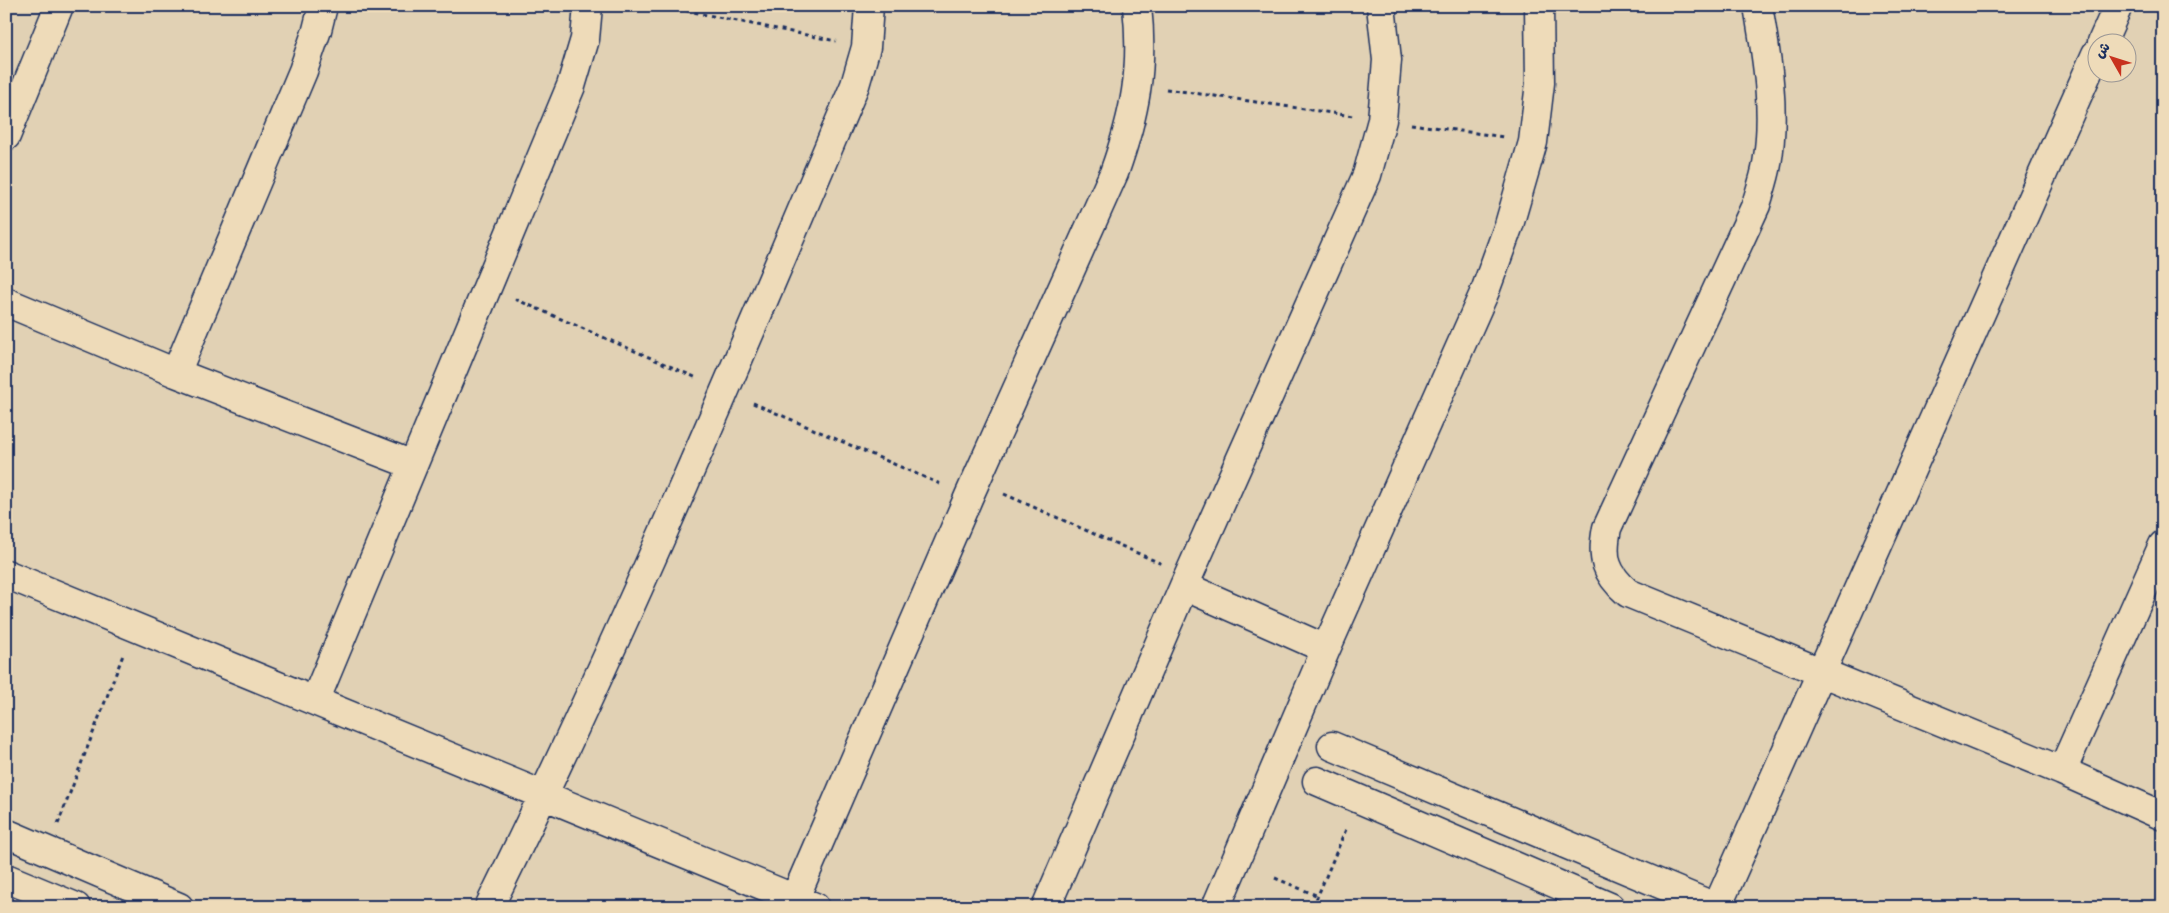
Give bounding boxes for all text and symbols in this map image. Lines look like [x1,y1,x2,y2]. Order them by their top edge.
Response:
north arrow [2086,32,2136,82]
text: ش [2090,38,2115,63]

